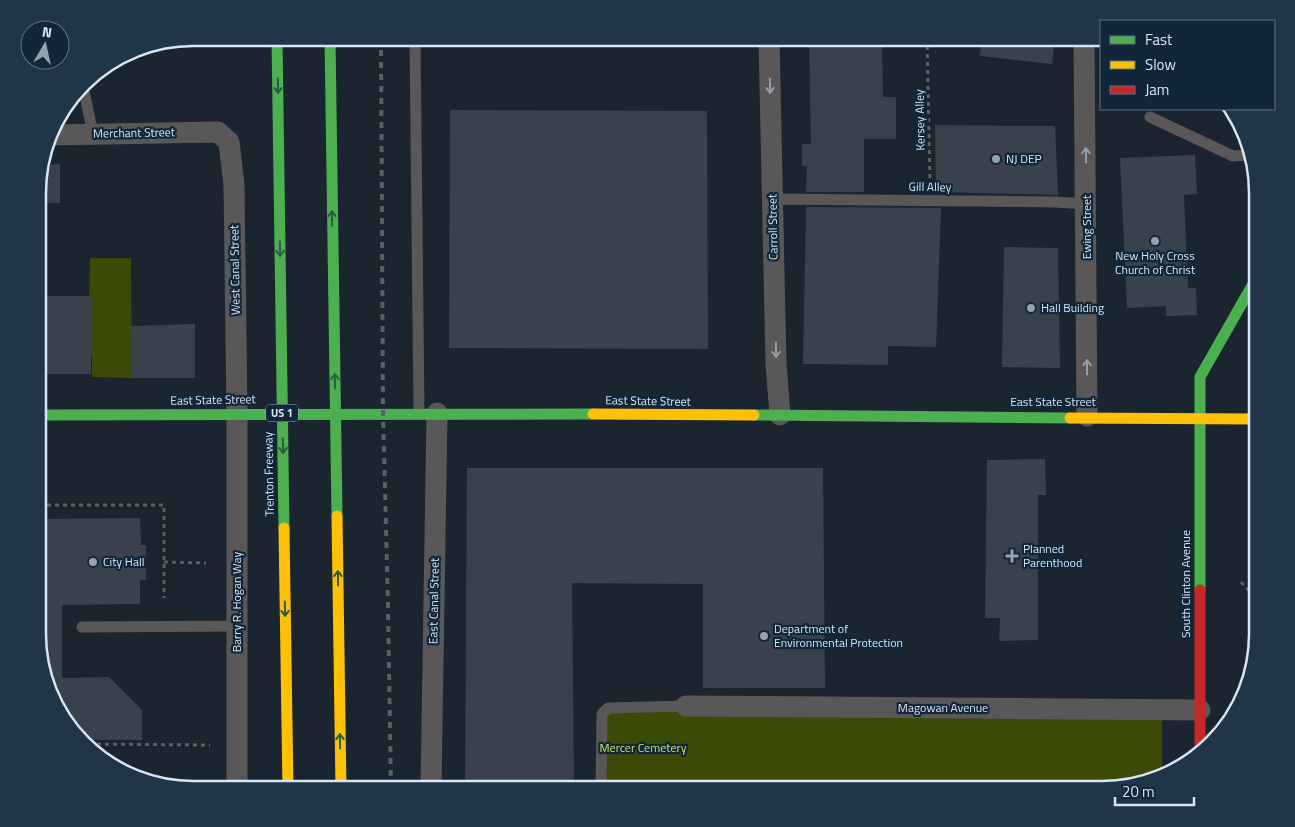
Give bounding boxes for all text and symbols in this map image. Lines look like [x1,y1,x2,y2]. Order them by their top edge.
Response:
north arrow [20,20,70,70]
legend [1100,20,1275,110]
text: N [41,21,54,43]
text: Fast [1145,28,1173,51]
text: Slow [1145,53,1176,76]
one-way arrow [273,78,283,94]
one-way arrow [765,78,775,94]
text: Jam [1145,78,1169,101]
street label: Kersey Alley [909,89,930,151]
street label: Merchant Street [93,122,176,143]
one-way arrow [1081,148,1091,164]
place label: NJ DEP [1006,149,1042,168]
marker: NJ DEP [990,153,1002,165]
street label: Gill Alley [909,177,952,196]
street label: Carroll Street [762,193,783,260]
street label: Ewing Street [1077,194,1096,259]
one-way arrow [328,211,337,227]
street label: West Canal Street [224,224,245,315]
marker: New Holy Cross Church of Christ [1149,235,1161,247]
one-way arrow [275,240,285,256]
place label: New Holy Cross Church of Christ [1115,246,1196,279]
place label: Hall Building [1041,298,1104,317]
marker: Hall Building [1025,302,1037,314]
one-way arrow [771,342,781,358]
one-way arrow [1082,360,1092,376]
one-way arrow [330,373,340,389]
street label: East State Street [170,389,257,410]
street label: East State Street [605,390,692,411]
street label: East State Street [1010,392,1097,411]
road number: US 1 [266,404,298,422]
street label: Trenton Freeway [258,431,279,516]
one-way arrow [278,438,288,454]
street label: South Clinton Avenue [1176,530,1195,638]
place label: Planned Parenthood [1023,539,1082,572]
marker: Planned Parenthood [1005,549,1019,563]
street label: Barry R. Hogan Way [227,551,246,652]
place label: City Hall [103,552,144,571]
marker: City Hall [87,556,99,568]
street label: East Canal Street [423,557,444,644]
one-way arrow [333,570,343,586]
one-way arrow [280,600,290,616]
place label: Department of Environmental Protection [774,619,903,652]
marker: Department of Environmental Protection [758,630,770,642]
street label: Magowan Avenue [898,698,988,717]
one-way arrow [335,733,345,749]
park label: Mercer Cemetery [600,738,687,757]
scale bar [1115,774,1194,806]
text: 20 m [1122,780,1155,803]

